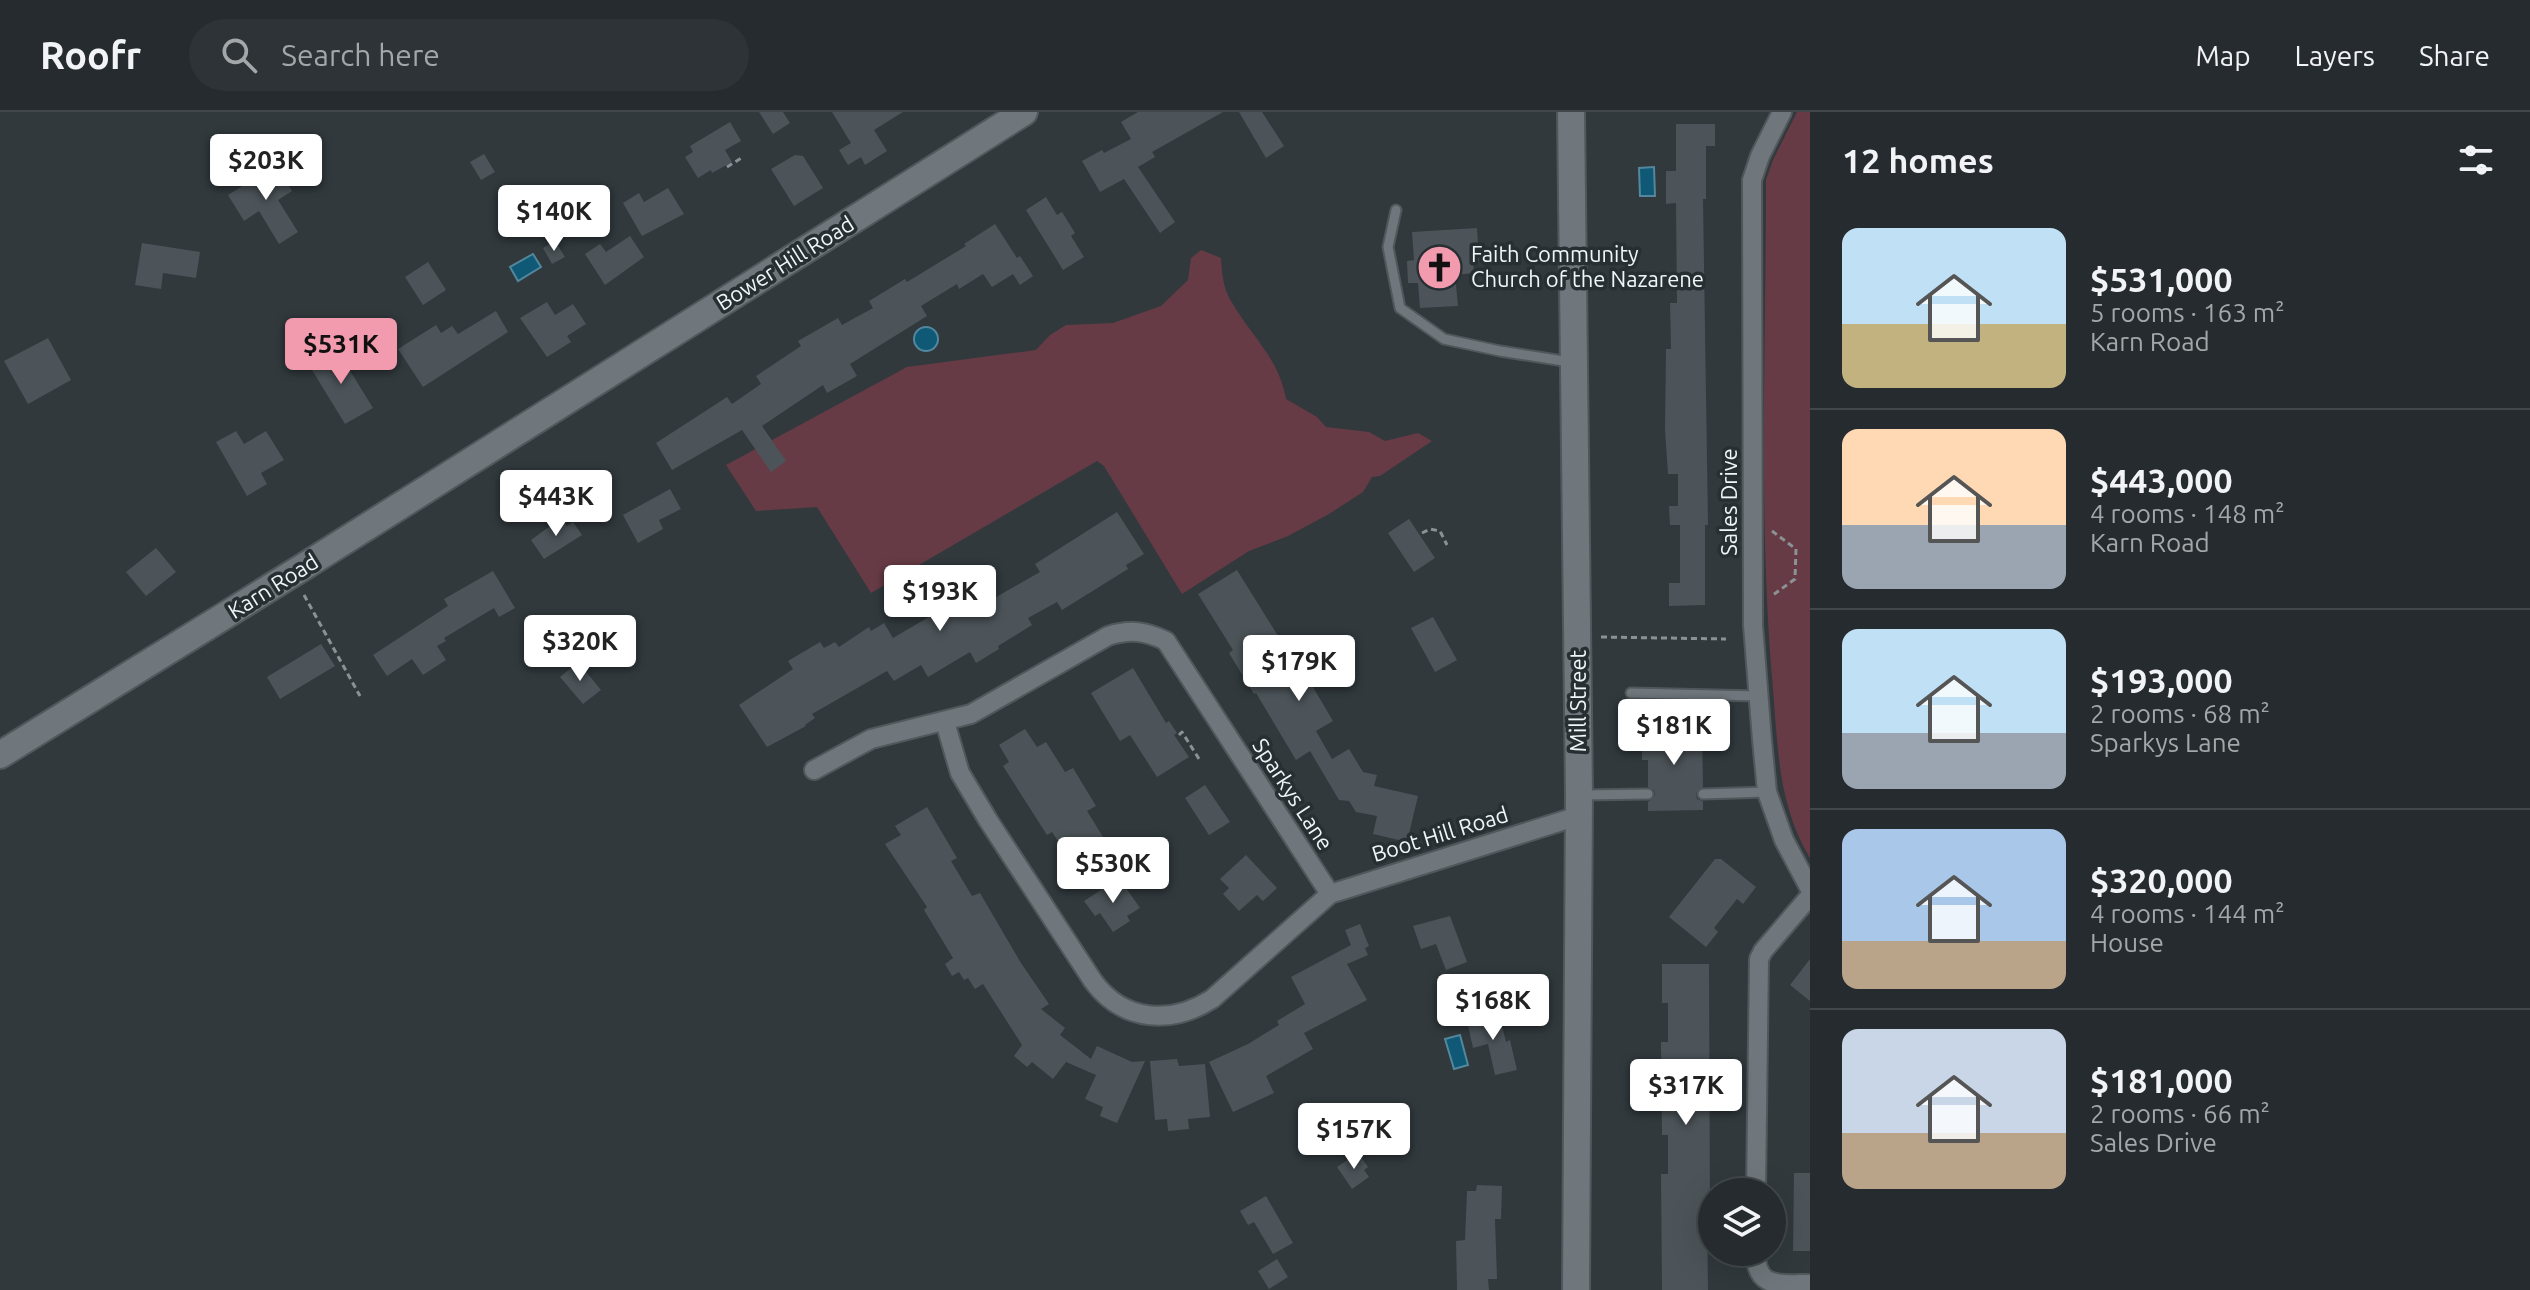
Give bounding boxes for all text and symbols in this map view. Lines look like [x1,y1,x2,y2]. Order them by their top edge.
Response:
search box [189,19,749,91]
icon: search [217,33,261,77]
text: Roofr [40,34,141,76]
text: Search here [281,38,440,72]
text: Map [2195,40,2251,71]
text: Layers [2295,40,2375,71]
text: Share [2419,40,2490,71]
pin: $203K [210,134,322,202]
icon: filters [2454,138,2498,182]
text: 12 homes [1842,141,1994,179]
text: $203K [228,145,304,174]
pin: $140K [498,185,610,253]
text: $140K [516,196,592,225]
street label: Bower Hill Road [711,210,858,315]
place label: Faith Community Church of the Nazarene [1471,241,1704,291]
church icon: Faith Community Church of the Nazarene [1416,243,1464,291]
icon: home [1906,260,2002,356]
text: $531,000 [2090,260,2233,298]
text: 5 rooms · 163 m² [2090,298,2285,327]
pin: $531K [285,318,397,386]
text: Karn Road [2090,327,2210,356]
text: $531K [303,329,379,358]
street label: Sales Drive [1716,448,1741,556]
icon: home [1906,461,2002,557]
text: $443,000 [2090,461,2233,499]
pin: $443K [500,470,612,538]
text: $443K [518,481,594,510]
text: 4 rooms · 148 m² [2090,499,2285,528]
text: Karn Road [2090,528,2210,557]
street label: Karn Road [223,548,322,623]
pin: $193K [884,565,996,633]
text: $193K [902,576,978,605]
pin: $320K [524,615,636,683]
text: $320K [542,626,618,655]
pin: $179K [1243,635,1355,703]
text: $179K [1261,646,1337,675]
street label: Mill Street [1565,649,1590,752]
icon: home [1906,661,2002,757]
text: $193,000 [2090,661,2233,699]
pin: $181K [1618,699,1730,767]
text: 2 rooms · 68 m² [2090,699,2270,728]
text: $181K [1636,710,1712,739]
text: Sparkys Lane [2090,728,2241,757]
street label: Sparkys Lane [1248,733,1339,854]
street label: Boot Hill Road [1369,801,1511,866]
pin: $530K [1057,837,1169,905]
text: $530K [1075,848,1151,877]
icon: home [1906,861,2002,957]
text: $320,000 [2090,861,2233,899]
text: 4 rooms · 144 m² [2090,899,2285,928]
text: House [2090,928,2164,957]
pin: $168K [1437,974,1549,1042]
text: $168K [1455,985,1531,1014]
pin: $317K [1630,1059,1742,1127]
icon: home [1906,1061,2002,1157]
text: $181,000 [2090,1061,2233,1099]
text: $317K [1648,1070,1724,1099]
text: 2 rooms · 66 m² [2090,1099,2270,1128]
pin: $157K [1298,1103,1410,1171]
text: $157K [1316,1114,1392,1143]
text: Sales Drive [2090,1128,2217,1157]
map controls [1698,1178,1786,1266]
button: layers [1698,1178,1786,1266]

